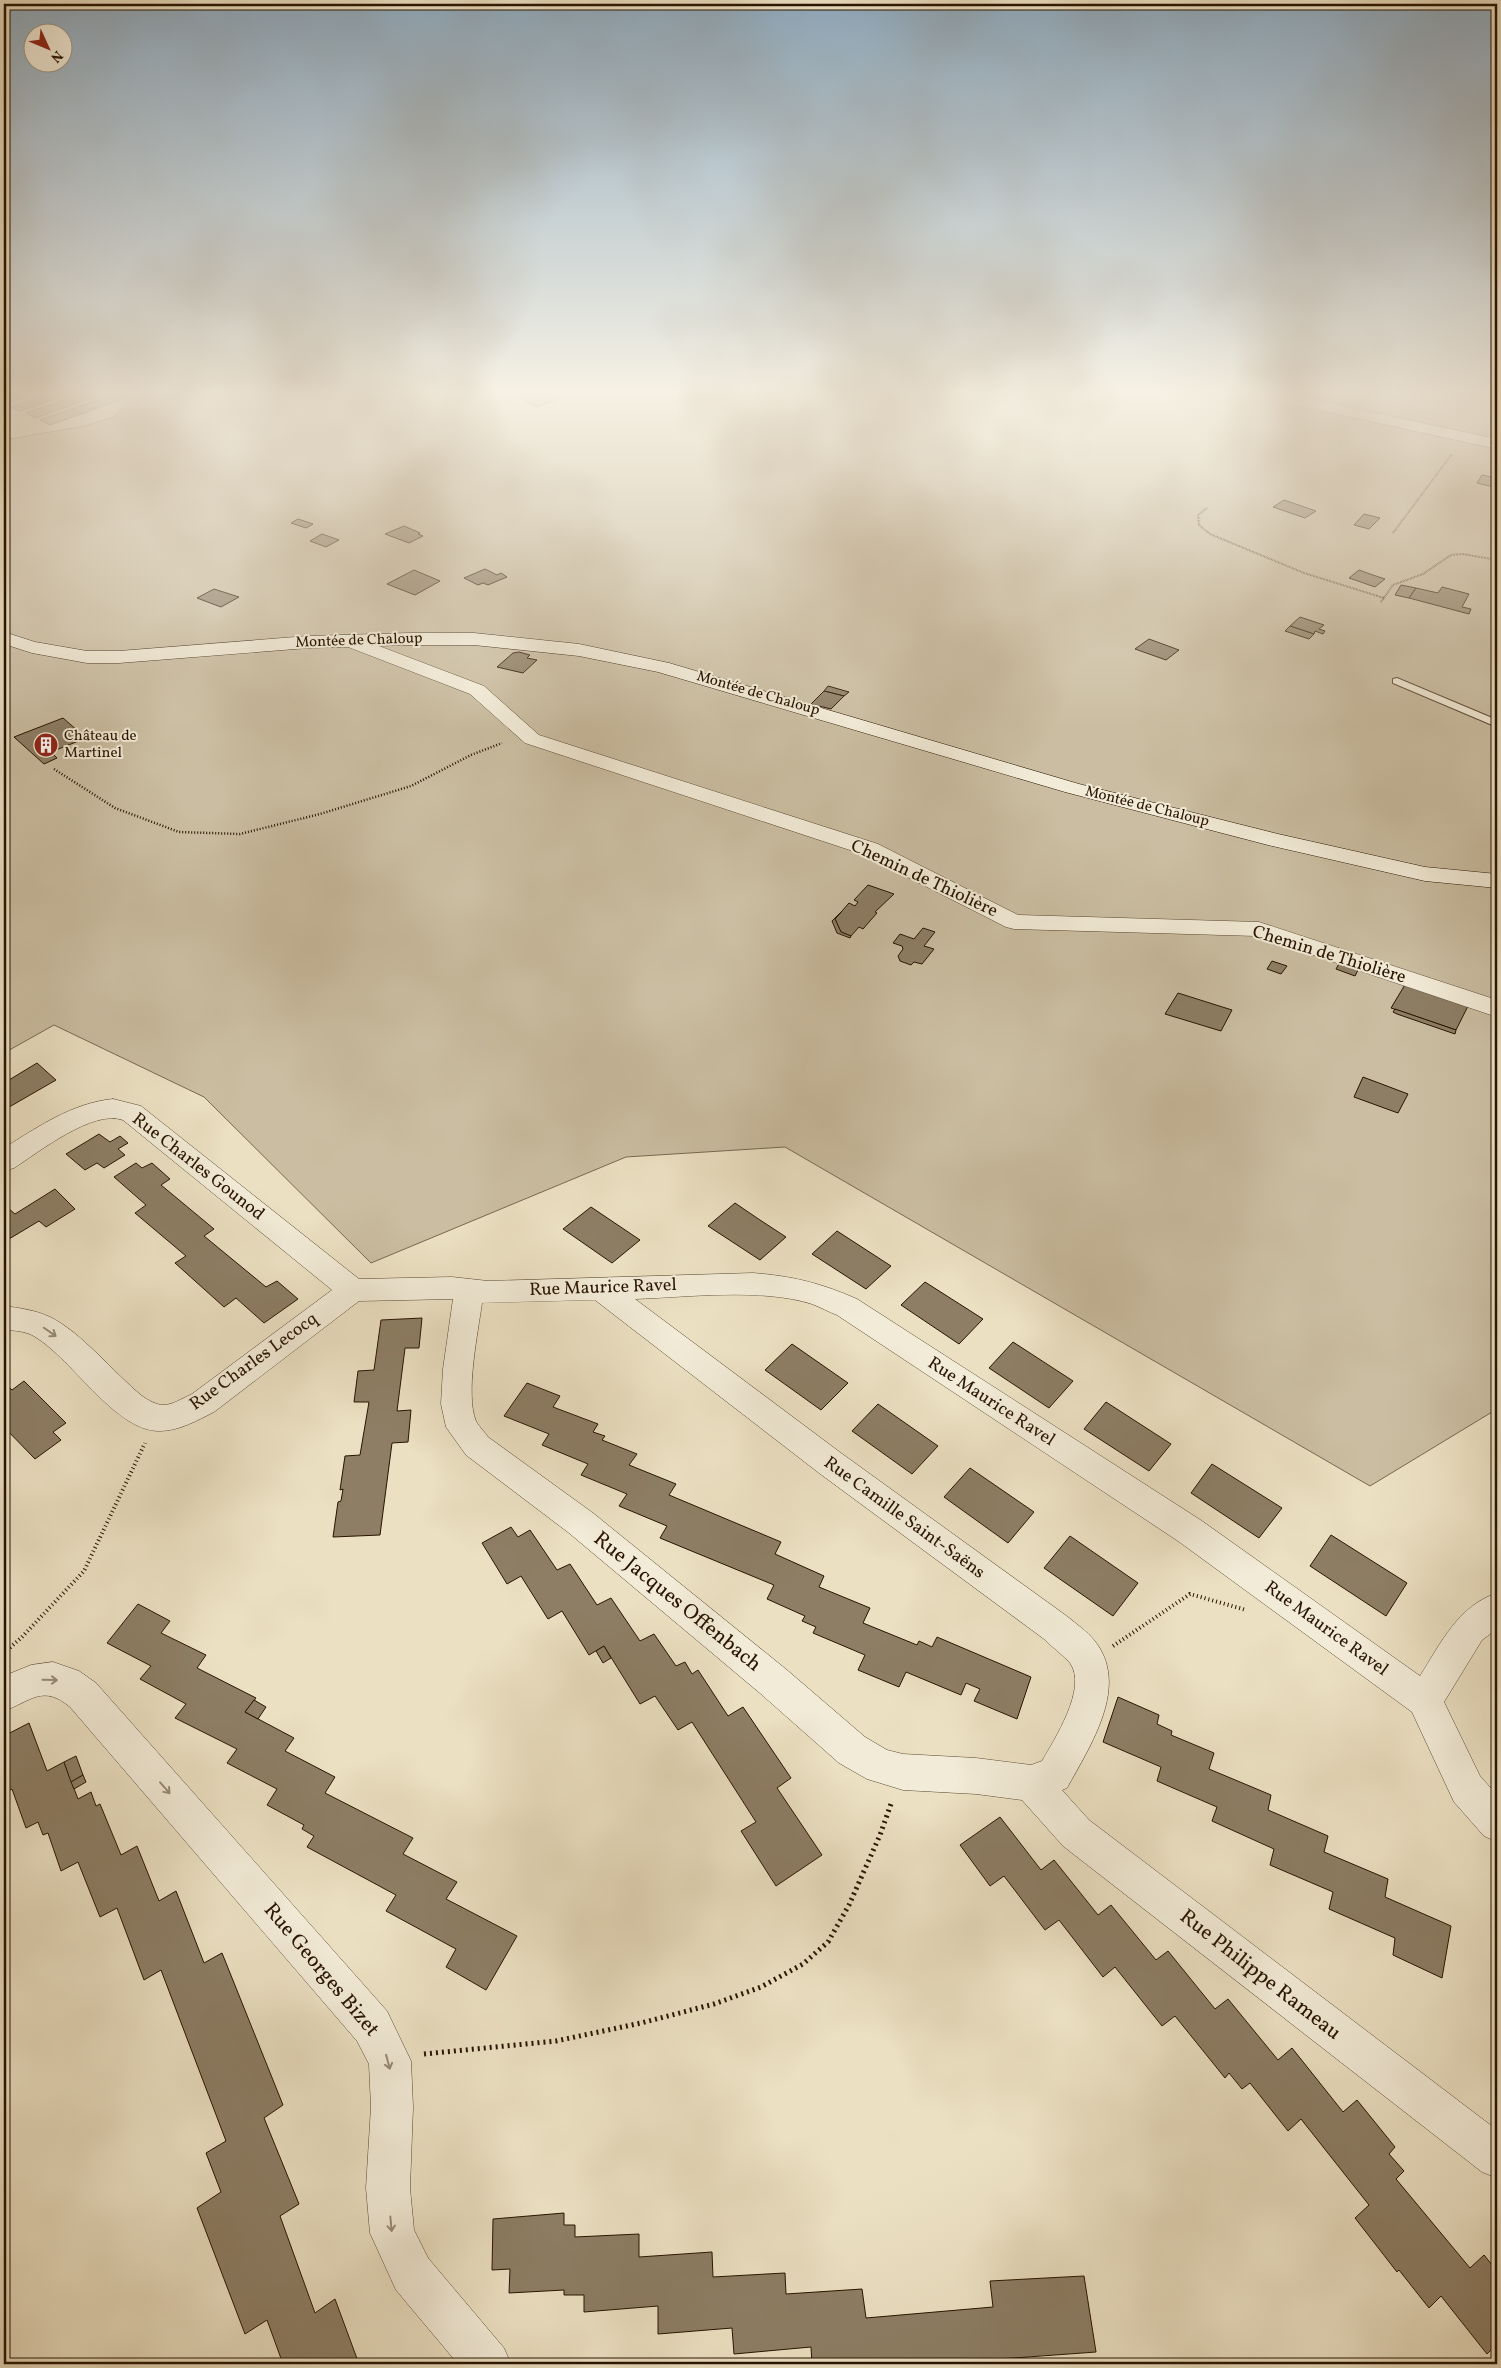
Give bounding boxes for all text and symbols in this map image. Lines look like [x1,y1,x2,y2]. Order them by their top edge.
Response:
north arrow [22,22,72,72]
text: N [46,46,67,66]
street label: Montée de Chaloup [295,628,423,654]
street label: Montée de Chaloup [694,666,822,722]
place label: Château de Martinel [64,726,137,764]
building icon: Château de Martinel [33,732,59,758]
street label: Montée de Chaloup [1083,781,1211,833]
street label: Chemin de Thiolière [846,834,1002,924]
street label: Chemin de Thiolière [1249,920,1409,990]
street label: Rue Charles Gounod [126,1107,270,1227]
street label: Rue Maurice Ravel [529,1273,677,1303]
street label: Rue Charles Lecocq [185,1307,323,1417]
one-way arrow [43,1327,57,1337]
street label: Rue Maurice Ravel [922,1351,1060,1453]
street label: Rue Camille Saint-Saëns [818,1451,990,1585]
street label: Rue Jacques Offenbach [587,1525,767,1679]
street label: Rue Maurice Ravel [1259,1576,1393,1682]
one-way arrow [41,1675,57,1685]
one-way arrow [159,1782,171,1795]
street label: Rue Georges Bizet [256,1897,386,2043]
street label: Rue Philippe Rameau [1173,1903,1347,2047]
one-way arrow [384,2054,394,2070]
one-way arrow [386,2215,396,2231]

